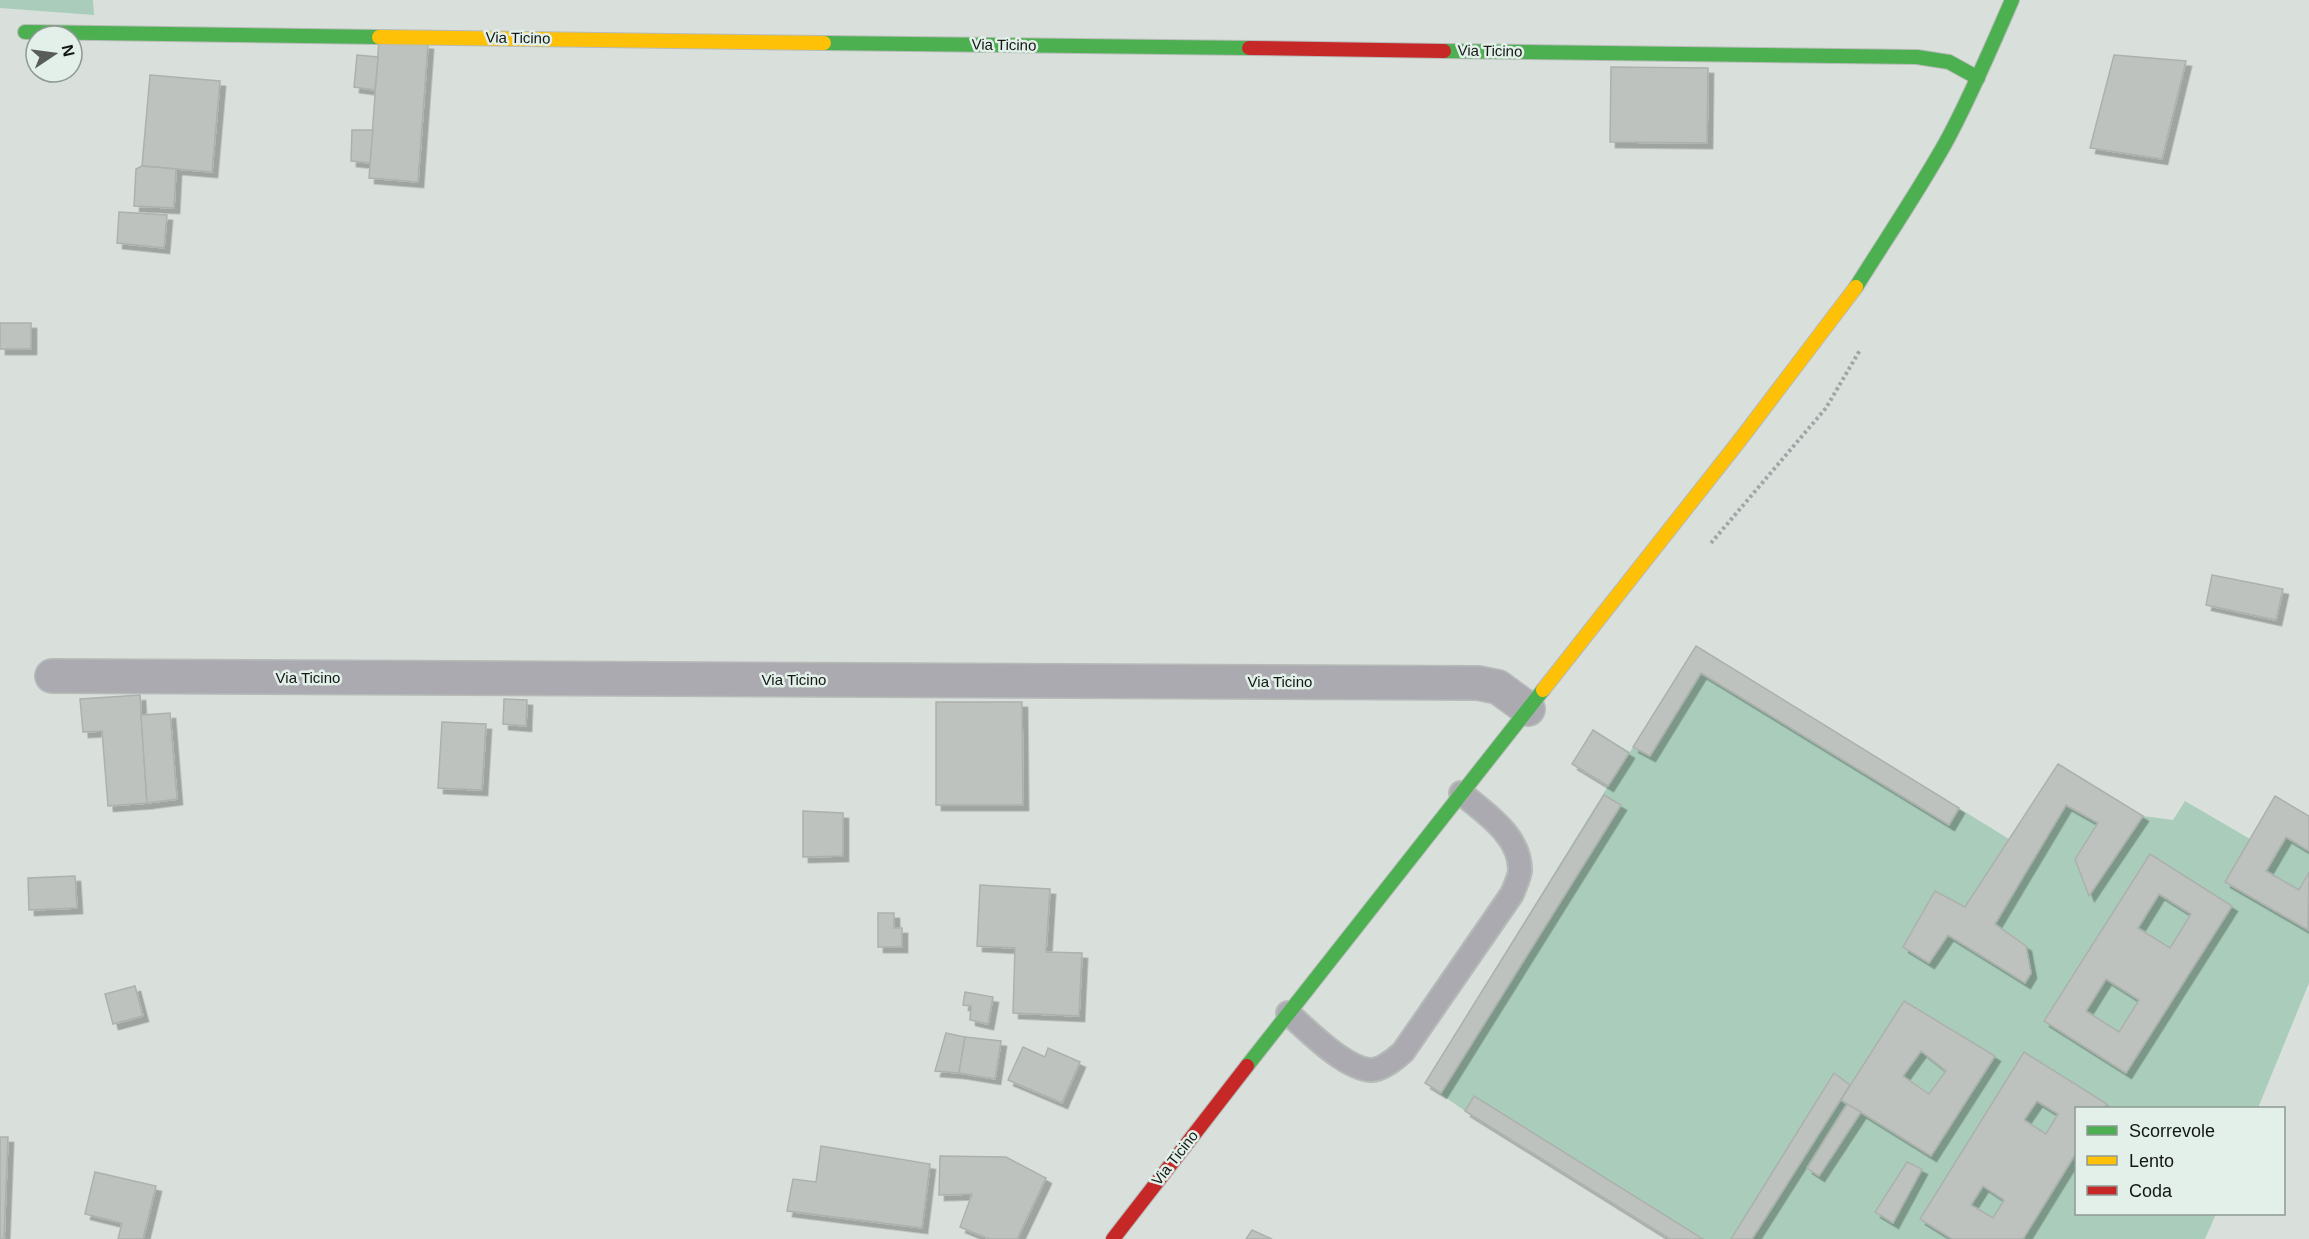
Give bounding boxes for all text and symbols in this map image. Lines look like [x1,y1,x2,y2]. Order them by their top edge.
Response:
north arrow [24,24,84,84]
street label: Via Ticino [485,28,551,47]
street label: Via Ticino [971,35,1037,54]
street label: Via Ticino [1457,41,1523,60]
text: N [59,43,78,58]
street label: Via Ticino [276,669,340,686]
street label: Via Ticino [762,671,826,688]
street label: Via Ticino [1248,673,1312,690]
legend [2075,1107,2285,1215]
text: Scorrevole [2129,1121,2215,1141]
street label: Via Ticino [1148,1127,1201,1188]
text: Lento [2129,1151,2174,1171]
text: Coda [2129,1181,2173,1201]

